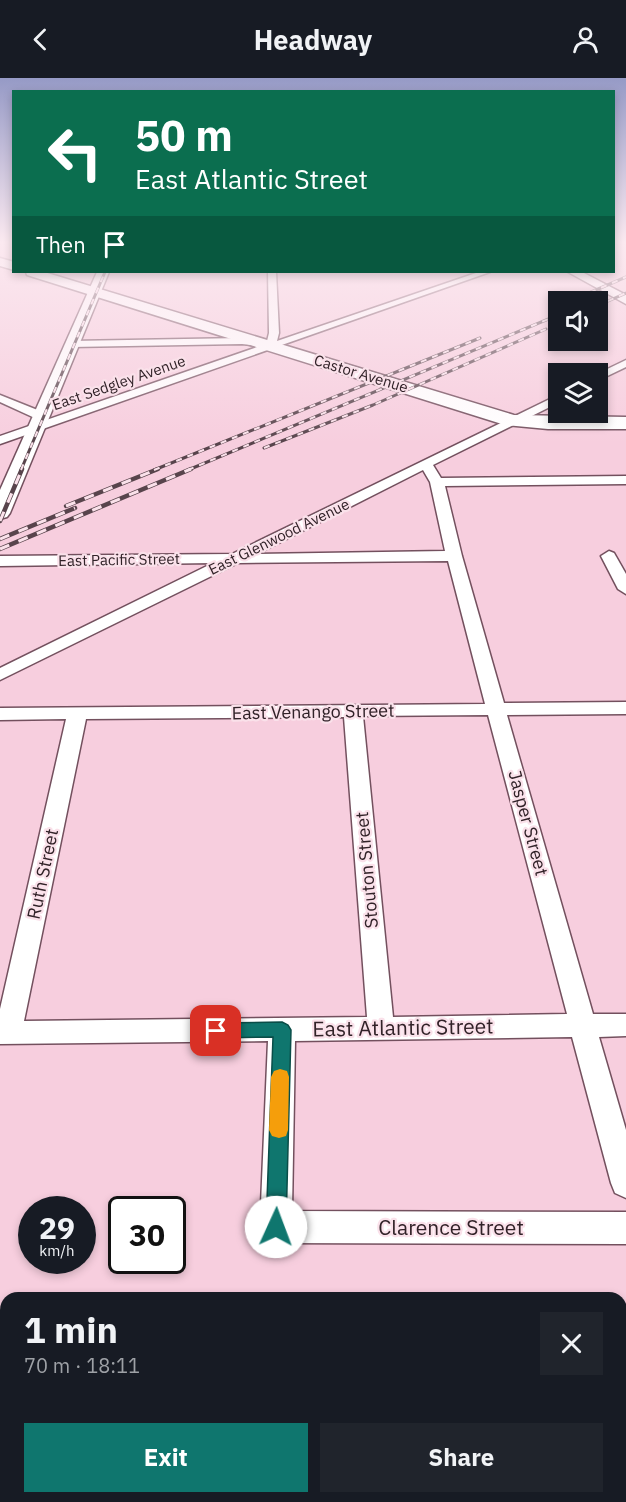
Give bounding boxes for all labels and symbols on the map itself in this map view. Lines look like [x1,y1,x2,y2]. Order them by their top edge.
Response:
street label: Castor Avenue [312,350,410,397]
street label: East Sedgley Avenue [50,351,188,414]
street label: East Glenwood Avenue [205,494,352,579]
street label: East Pacific Street [58,549,180,570]
street label: East Venango Street [231,699,395,724]
street label: Jasper Street [503,768,554,878]
street label: Stouton Street [350,811,383,929]
street label: Ruth Street [22,827,63,921]
pin [190,1005,241,1056]
street label: East Atlantic Street [312,1011,494,1043]
position arrow [244,1195,308,1259]
speed limit sign: 30 [108,1196,186,1274]
street label: Clarence Street [378,1213,524,1241]

